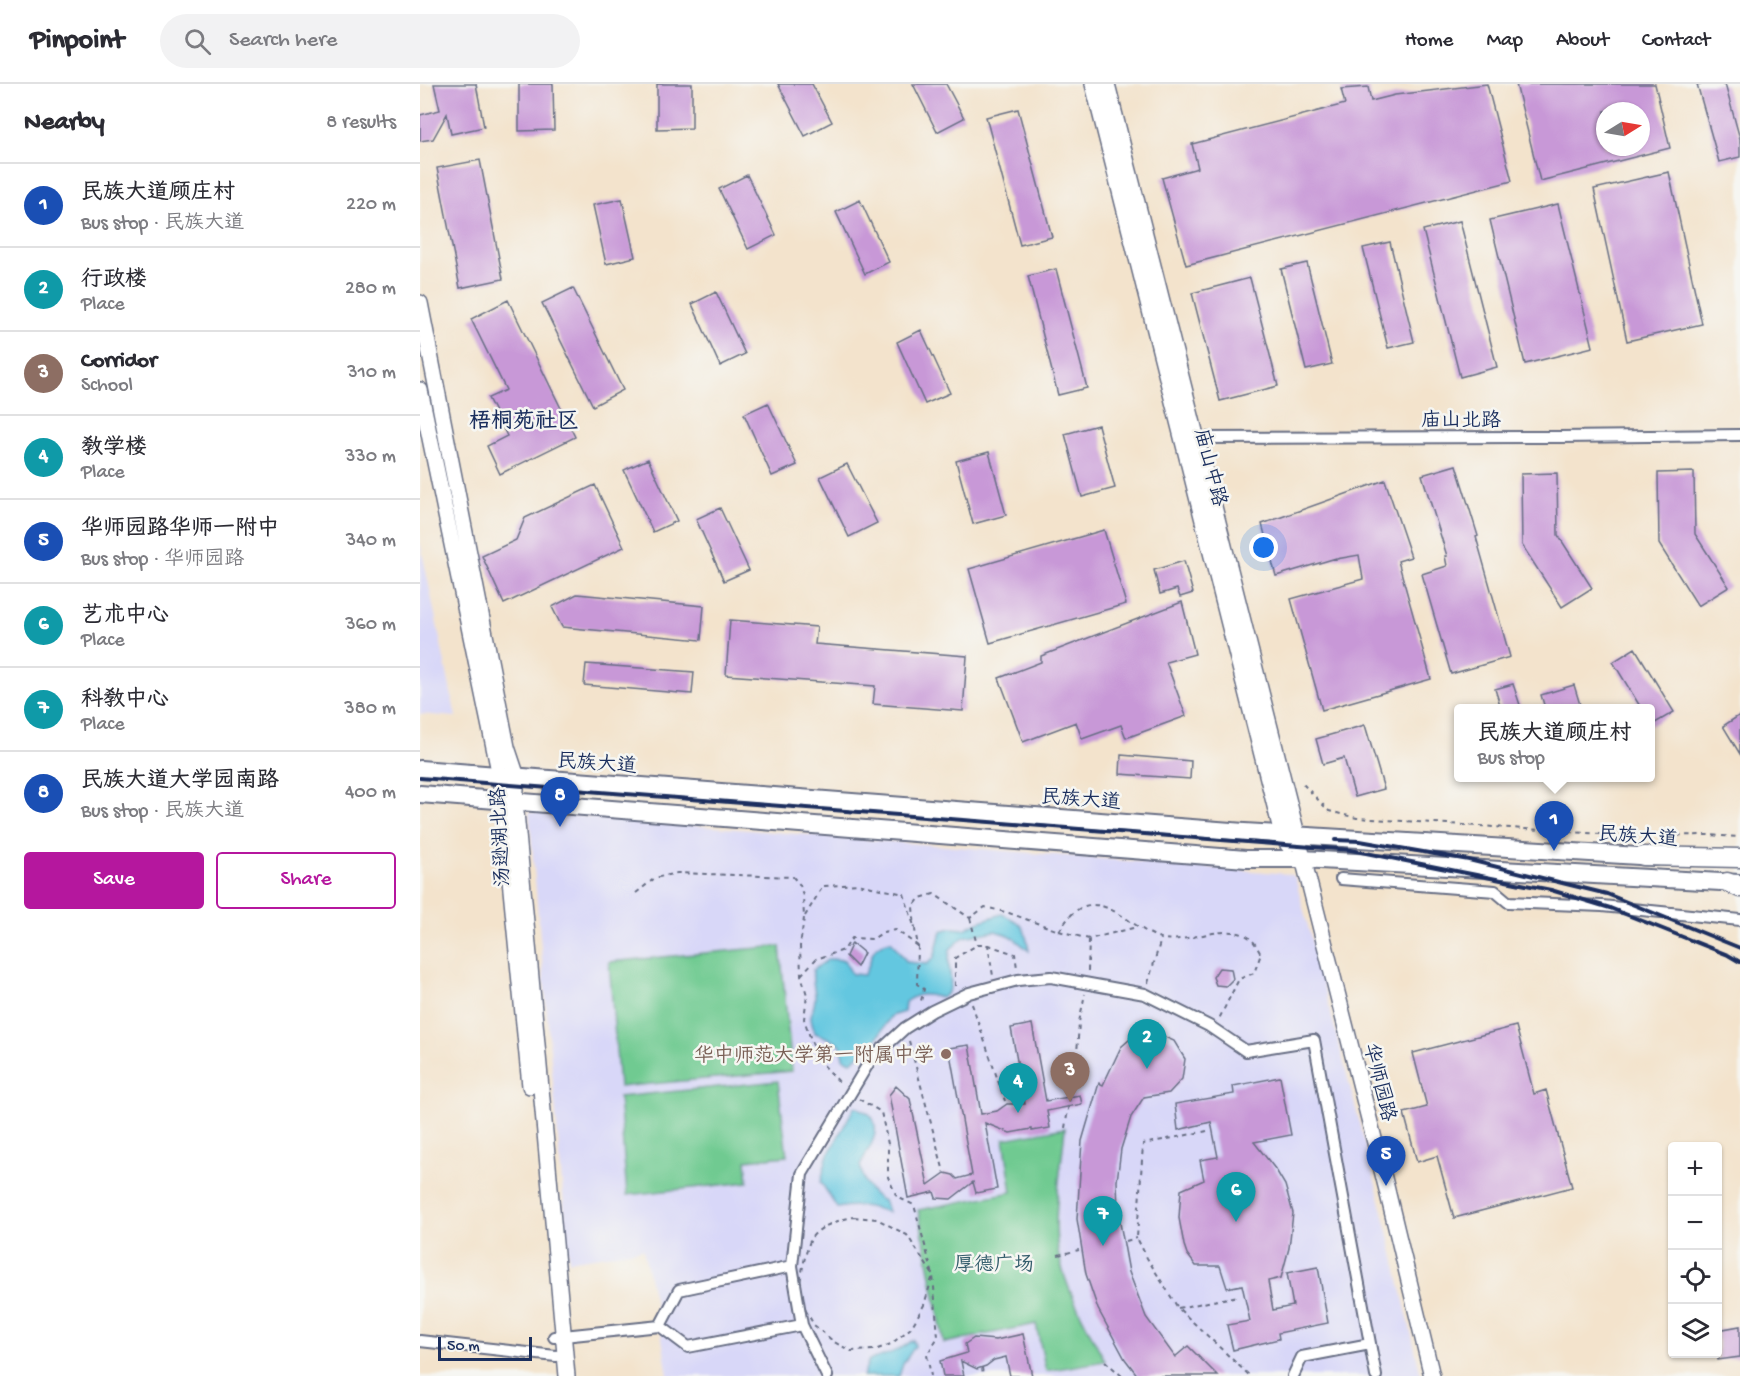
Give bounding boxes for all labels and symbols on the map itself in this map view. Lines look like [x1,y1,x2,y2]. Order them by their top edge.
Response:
north arrow [1596,102,1650,156]
district label: 梧桐苑社区 [469,409,579,436]
street label: 庙山北路 [1421,409,1502,434]
street label: 庙山中路 [1188,426,1232,510]
your location [1249,533,1278,562]
street label: 民族大道 [556,749,638,780]
pin: 8 [540,778,580,827]
street label: 汤逊湖北路 [486,785,517,887]
street label: 民族大道 [1040,785,1122,816]
pin: 1 [1534,802,1574,851]
street label: 民族大道 [1597,822,1679,853]
pin: 2 [1128,1020,1166,1069]
street label: 华师园路 [1357,1041,1401,1125]
place label: 华中师范大学第一附属中学 [694,1044,934,1069]
marker: 华中师范大学第一附属中学 [939,1047,953,1061]
pin: 3 [1050,1052,1090,1102]
pin: 4 [998,1064,1038,1113]
pin: 5 [1366,1136,1406,1186]
pin: 6 [1216,1172,1256,1222]
pin: 7 [1084,1196,1122,1246]
park label: 厚德广场 [954,1253,1034,1278]
scale bar [438,1334,532,1362]

